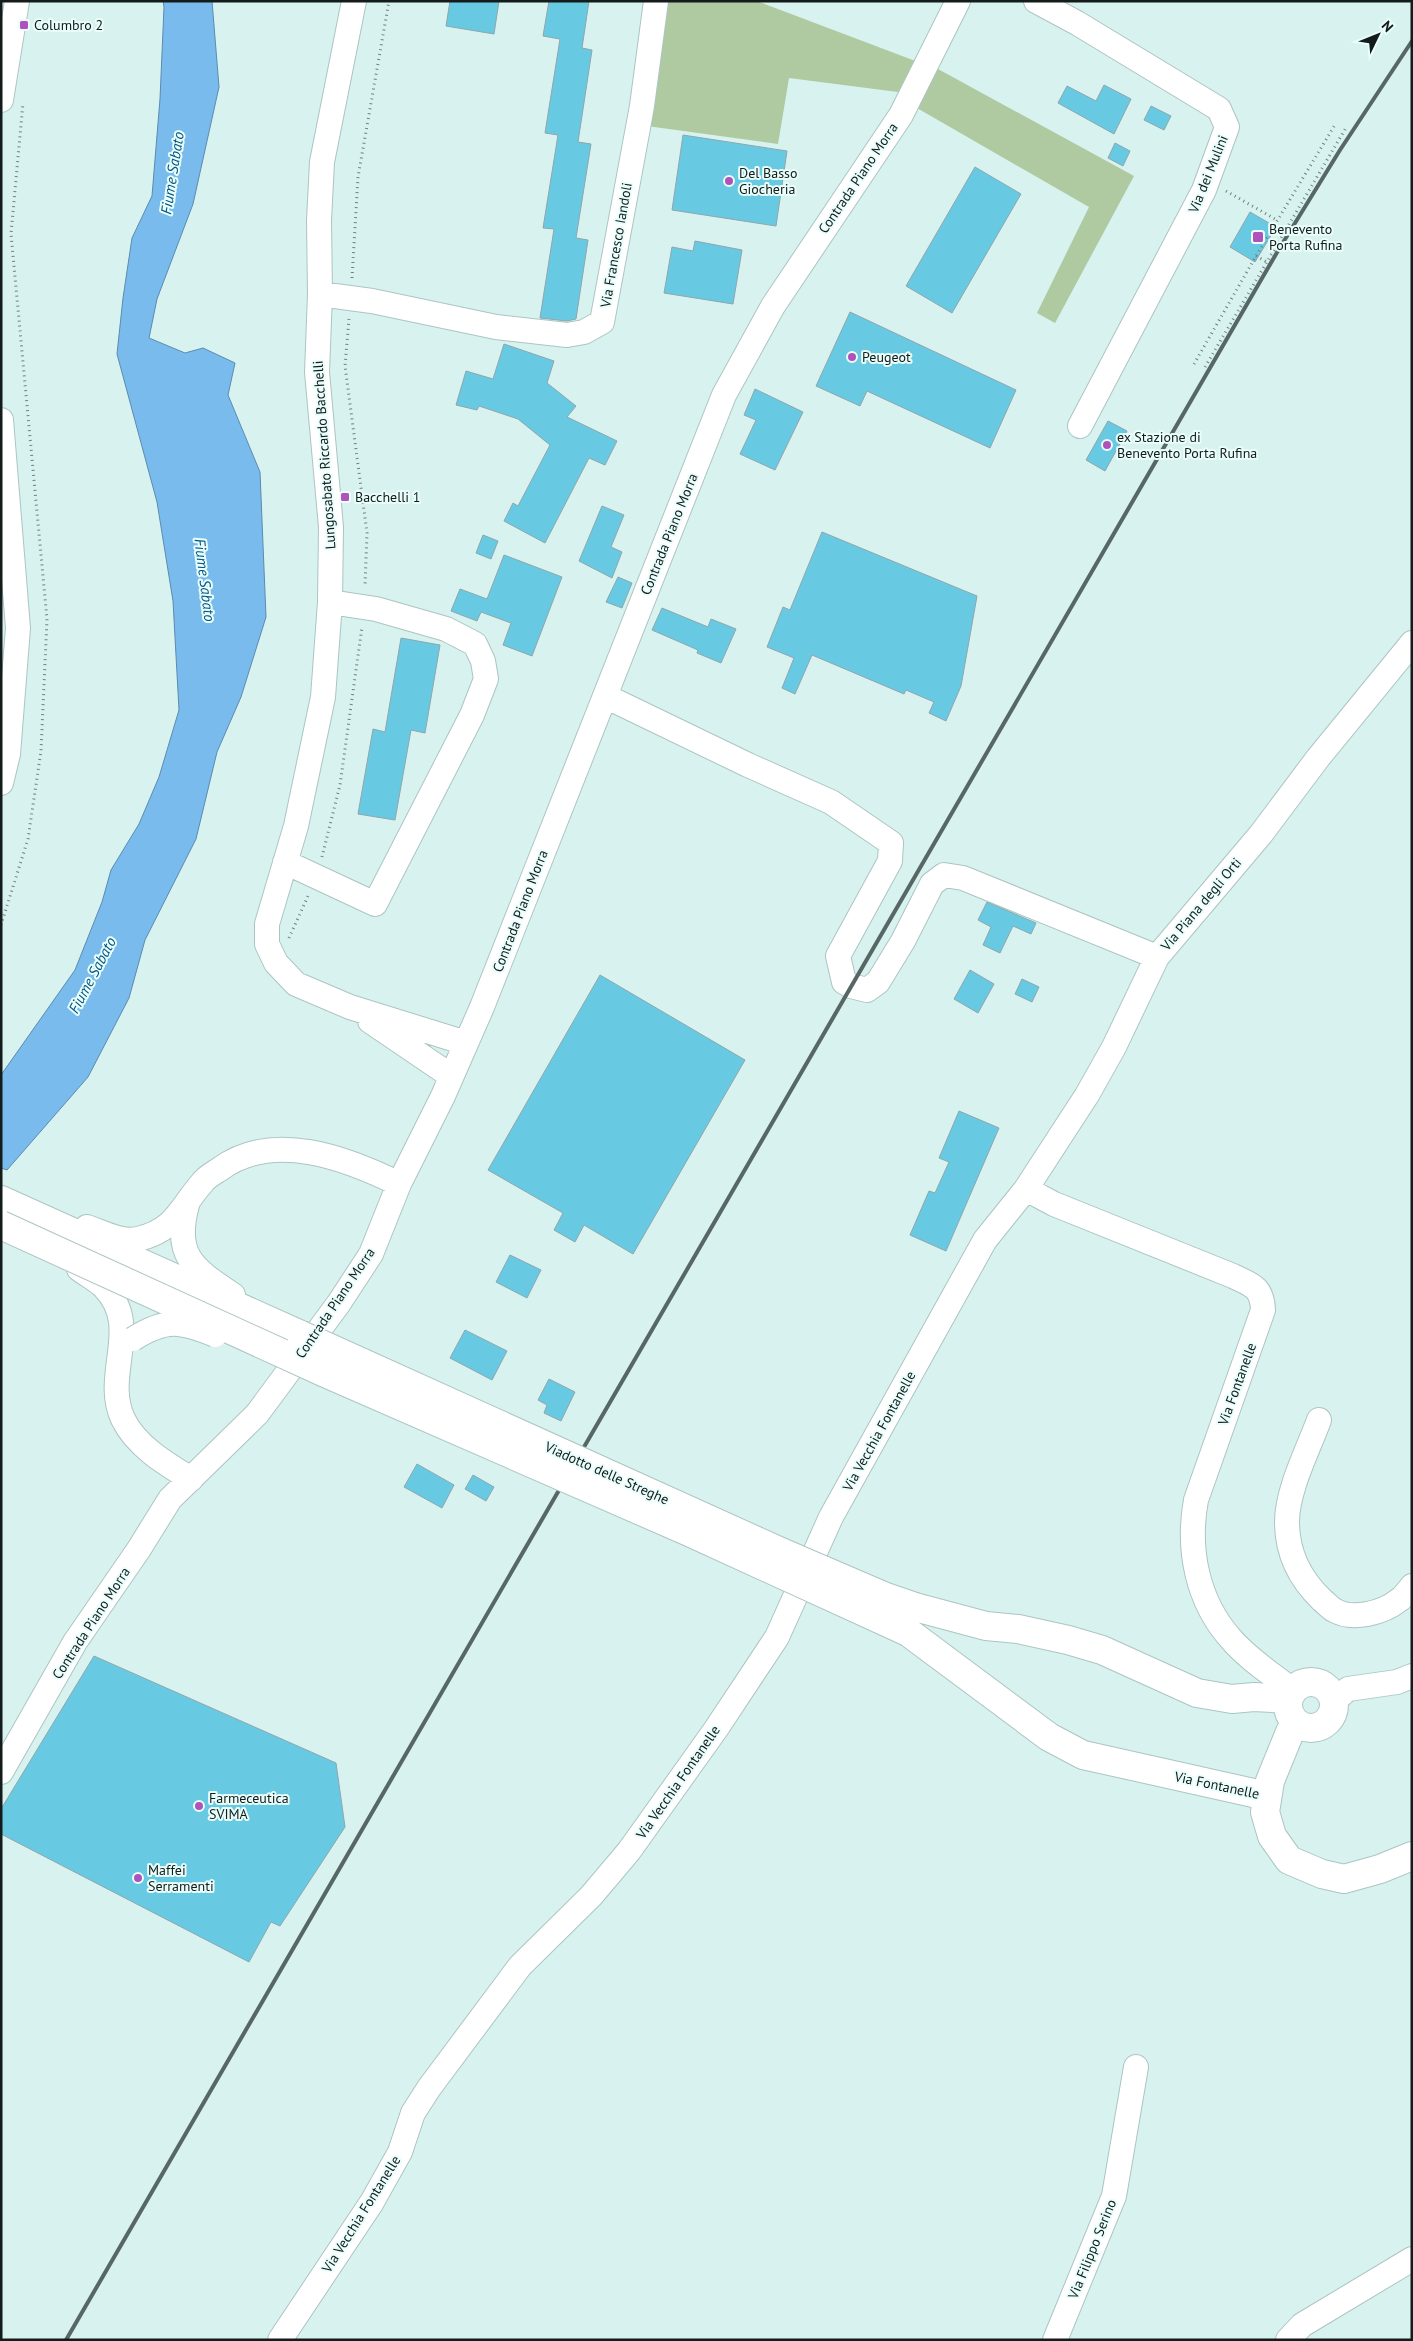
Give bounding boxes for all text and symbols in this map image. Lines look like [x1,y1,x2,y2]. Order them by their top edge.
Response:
north arrow [1353,10,1403,60]
place label: Columbro 2 [34,16,103,34]
text: N [1378,17,1397,36]
marker: Columbro 2 [18,19,30,31]
street label: Contrada Piano Morra [814,119,902,237]
water label: Fiume Sabato [156,130,188,216]
street label: Via dei Mulini [1184,132,1232,216]
place label: Del Basso Giocheria [739,164,798,198]
marker: Del Basso Giocheria [723,175,735,187]
street label: Via Francesco Iandoli [596,181,636,310]
place label: Benevento Porta Rufina [1269,220,1342,254]
marker: Benevento Porta Rufina [1251,230,1265,244]
place label: Peugeot [862,348,911,366]
marker: Peugeot [846,351,858,363]
street label: Lungosabato Riccardo Bacchelli [308,360,340,550]
place label: ex Stazione di Benevento Porta Rufina [1117,428,1257,462]
marker: ex Stazione di Benevento Porta Rufina [1101,439,1113,451]
street label: Contrada Piano Morra [636,470,702,598]
place label: Bacchelli 1 [355,488,421,506]
marker: Bacchelli 1 [339,491,351,503]
water label: Fiume Sabato [190,537,220,623]
street label: Contrada Piano Morra [488,847,552,975]
street label: Via Piana degli Orti [1156,854,1245,955]
water label: Fiume Sabato [64,934,120,1016]
street label: Contrada Piano Morra [291,1244,379,1362]
street label: Via Fontanelle [1213,1340,1260,1429]
street label: Via Vecchia Fontanelle [838,1368,920,1495]
street label: Viadotto delle Streghe [541,1437,672,1508]
street label: Contrada Piano Morra [48,1564,134,1682]
street label: Via Vecchia Fontanelle [631,1722,724,1843]
street label: Via Fontanelle [1172,1767,1261,1803]
place label: Farmeceutica SVIMA [209,1789,289,1823]
marker: Farmeceutica SVIMA [193,1800,205,1812]
place label: Maffei Serramenti [148,1861,214,1895]
marker: Maffei Serramenti [132,1872,144,1884]
street label: Via Vecchia Fontanelle [317,2152,404,2277]
street label: Via Filippo Serino [1063,2197,1120,2302]

